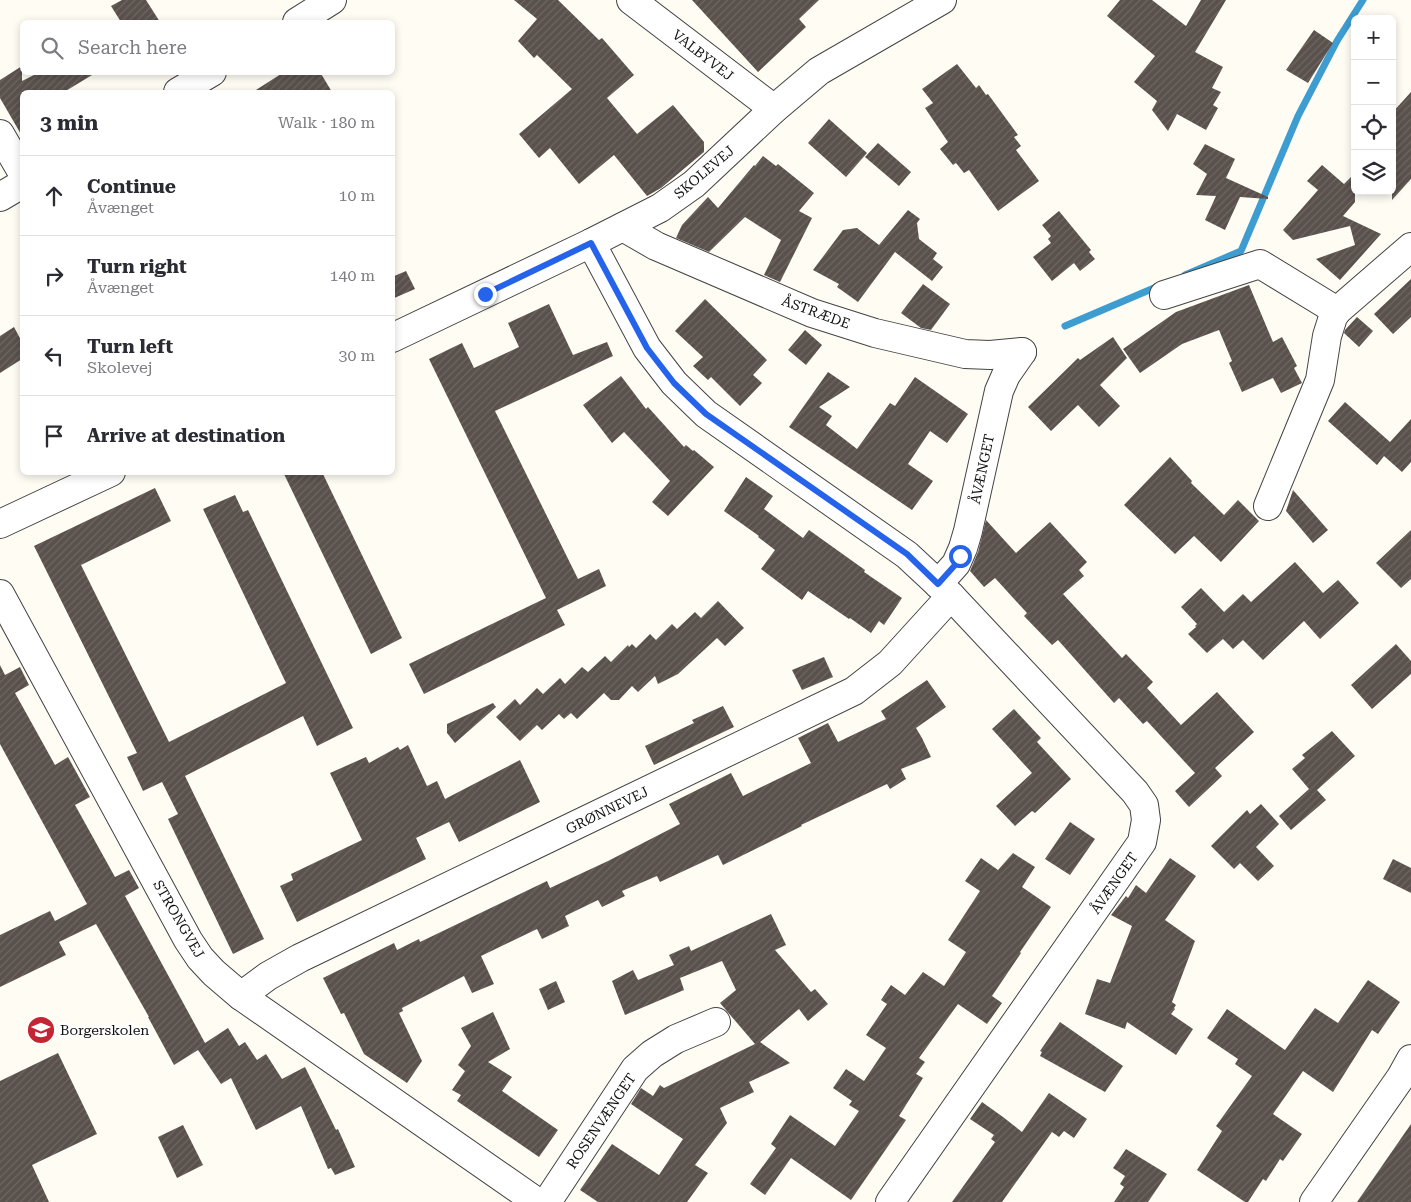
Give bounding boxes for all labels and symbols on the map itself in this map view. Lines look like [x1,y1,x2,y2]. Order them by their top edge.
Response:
street label: VALBYVEJ [669,26,737,84]
street label: SKOLEVEJ [671,142,737,202]
route end [474,283,497,306]
street label: ÅSTRÆDE [780,292,852,332]
street label: ÅVÆNGET [967,433,997,505]
route start [949,545,972,568]
street label: GRØNNEVEJ [563,783,651,837]
street label: ÅVÆNGET [1087,849,1141,917]
street label: STRONGVEJ [150,877,208,961]
school or university icon: Borgerskolen [26,1015,56,1045]
place label: Borgerskolen [60,1022,149,1038]
street label: ROSENVÆNGET [563,1070,639,1172]

